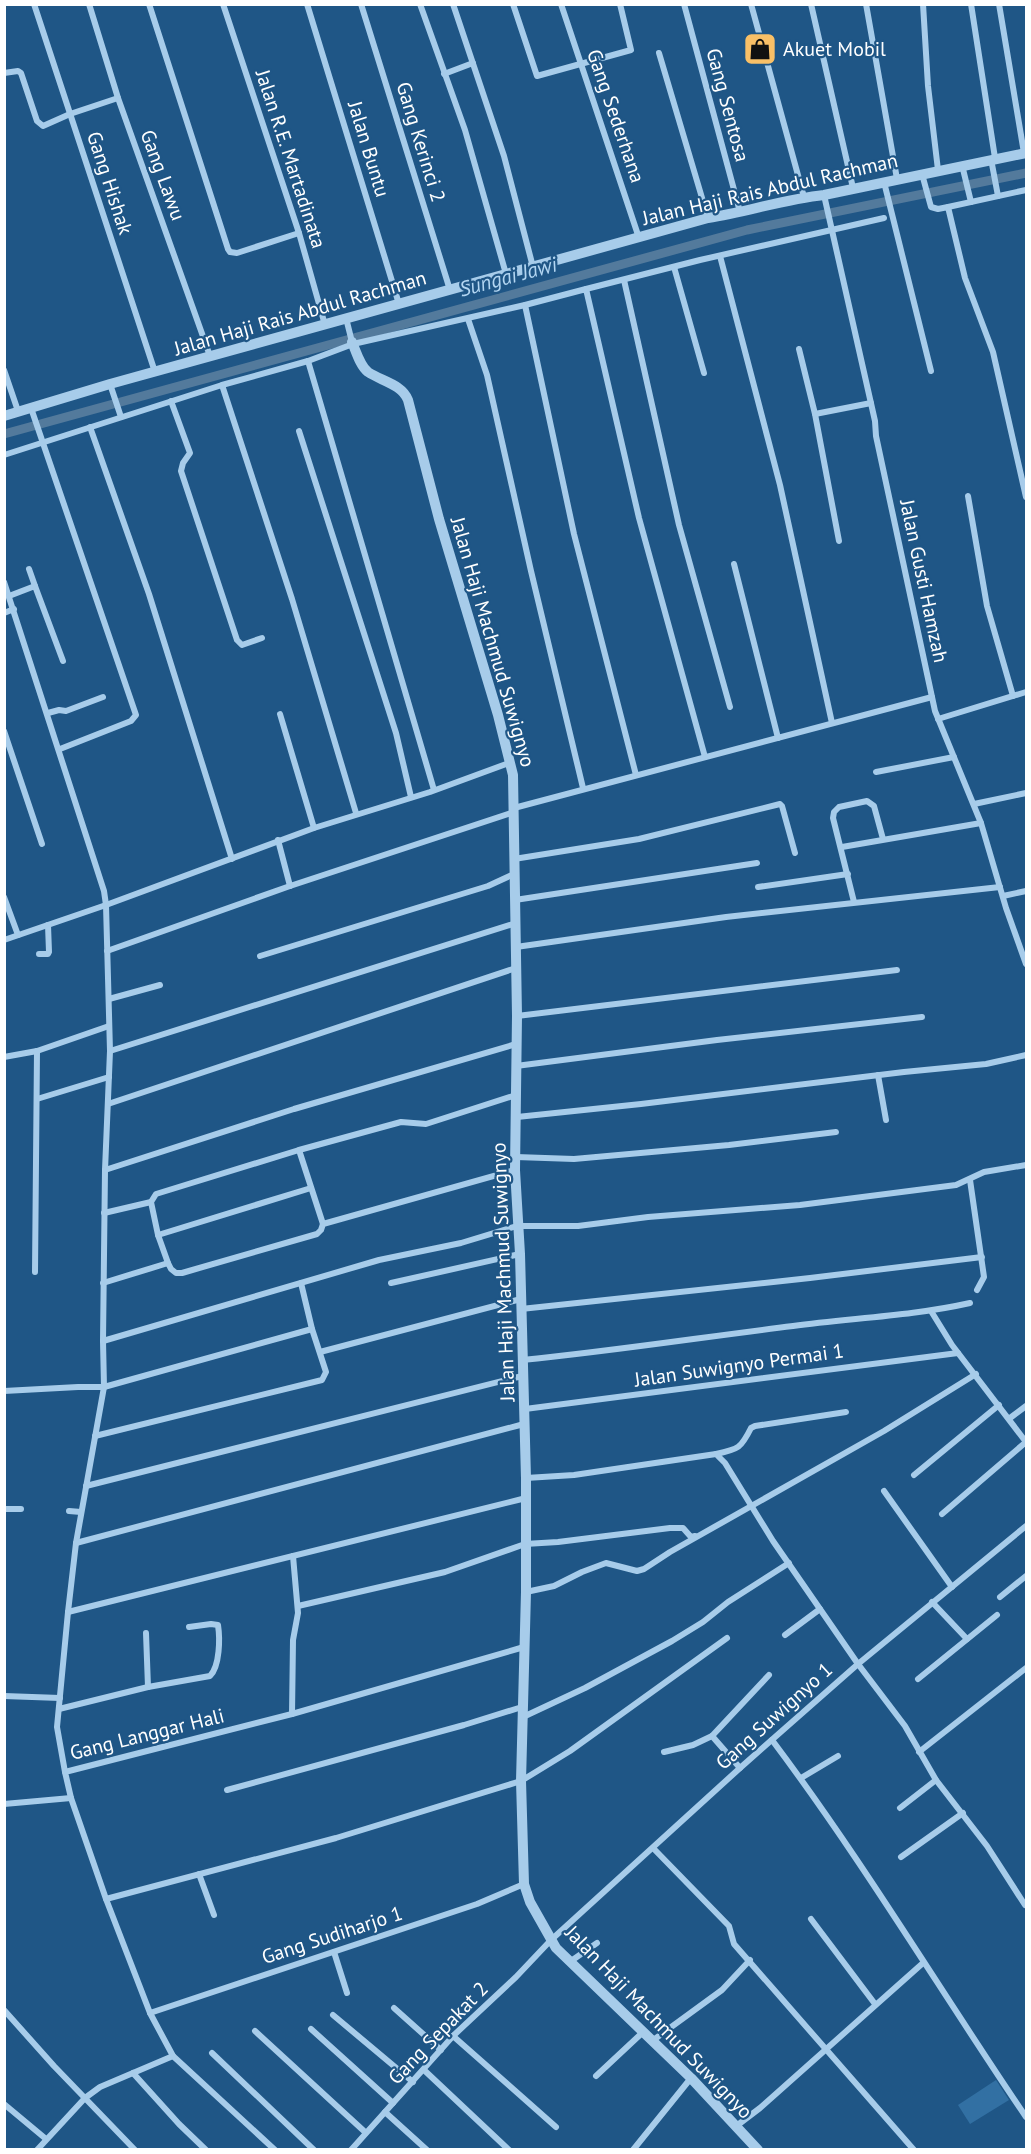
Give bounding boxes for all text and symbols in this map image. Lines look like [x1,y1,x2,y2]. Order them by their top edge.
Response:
shop icon: Akuet Mobil [742,31,778,67]
place label: Akuet Mobil [783,36,886,62]
street label: Gang Sentosa [700,45,756,165]
street label: Gang Sederhana [581,46,651,186]
street label: Jalan R.E. Martadinata [250,65,332,252]
street label: Gang Kerinci 2 [390,79,452,205]
street label: Jalan Buntu [342,97,396,200]
street label: Gang Lawu [135,126,191,224]
street label: Gang Hishak [81,128,139,238]
street label: Jalan Haji Rais Abdul Rachman [639,147,900,231]
water label: Sungai Jawi [456,250,560,303]
street label: Jalan Haji Rais Abdul Rachman [170,265,429,362]
street label: Jalan Gusti Hamzah [894,496,954,665]
street label: Jalan Haji Machmud Suwignyo [445,513,541,770]
street label: Jalan Haji Machmud Suwignyo [485,1142,521,1403]
street label: Jalan Suwignyo Permai 1 [632,1337,845,1393]
street label: Gang Suwignyo 1 [710,1657,838,1775]
street label: Gang Langgar Hali [67,1702,227,1766]
street label: Gang Sudiharjo 1 [258,1900,406,1970]
street label: Jalan Haji Machmud Suwignyo [559,1919,758,2124]
street label: Gang Sepakat 2 [382,1976,494,2090]

